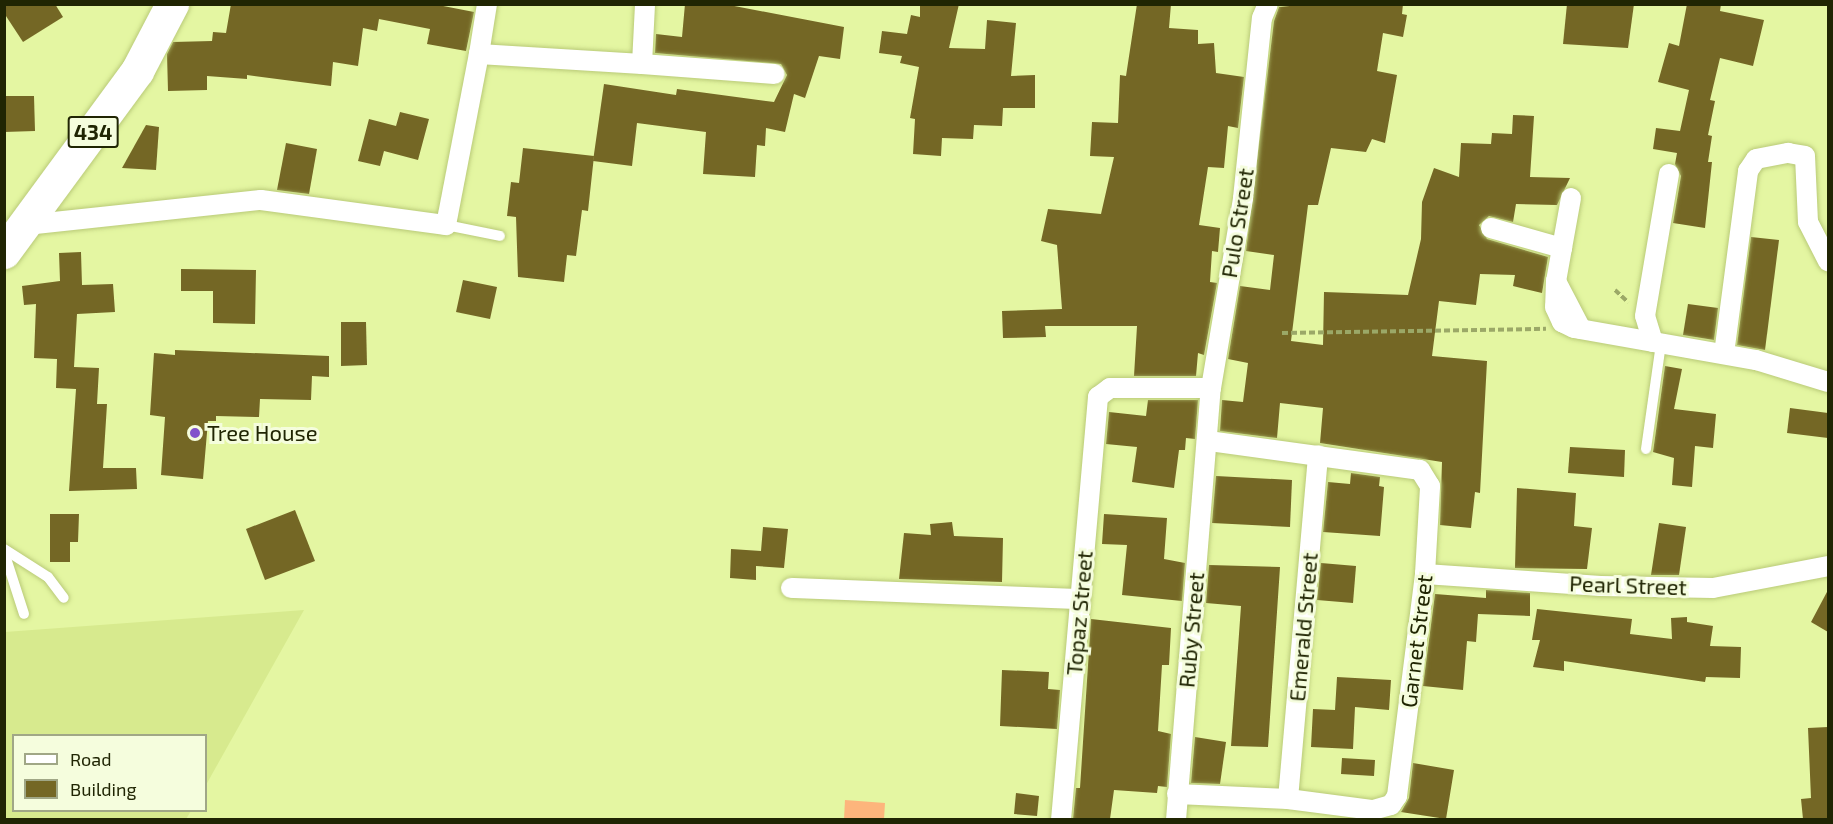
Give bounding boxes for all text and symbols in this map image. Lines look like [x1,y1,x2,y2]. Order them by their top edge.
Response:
road number: 434 [68,114,118,150]
street label: Pulo Street [1215,166,1259,280]
place label: Tree House [207,420,318,446]
marker: Tree House [188,426,202,440]
street label: Topaz Street [1060,550,1098,676]
street label: Emerald Street [1283,551,1323,703]
street label: Pearl Street [1569,570,1687,600]
street label: Ruby Street [1173,571,1209,689]
street label: Garnet Street [1395,573,1437,709]
legend [12,734,207,812]
text: Road [70,748,111,770]
text: Building [70,778,137,800]

